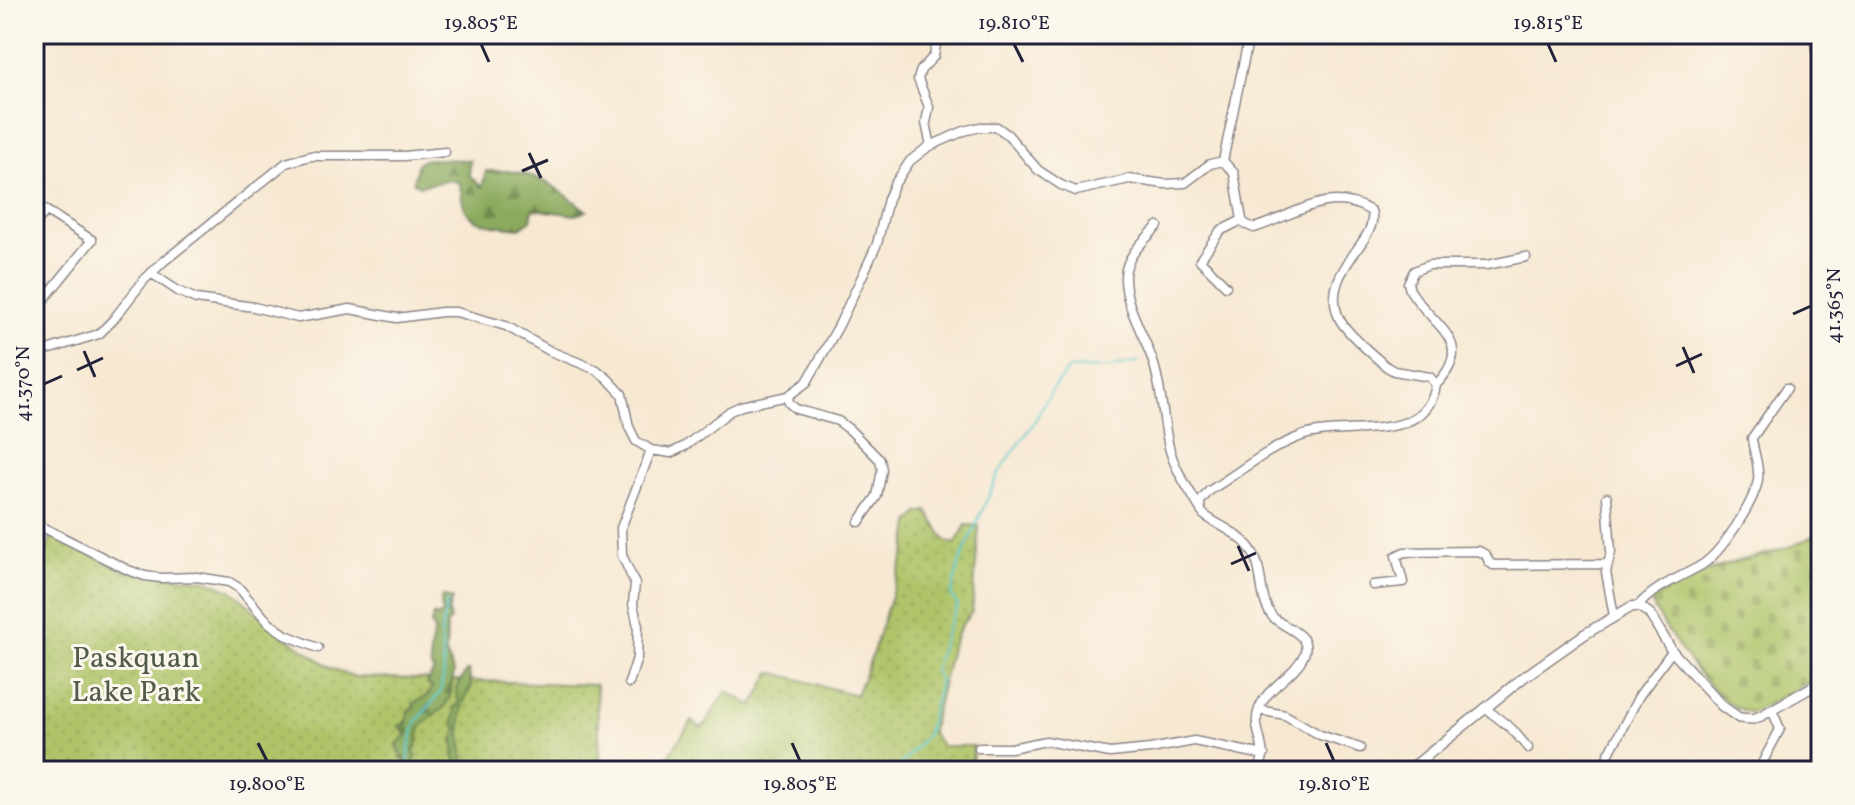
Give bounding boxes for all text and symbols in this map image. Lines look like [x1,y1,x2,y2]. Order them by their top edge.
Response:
text: 19.805°E [444,10,518,38]
text: 19.810°E [978,10,1050,38]
text: 19.815°E [1513,10,1583,38]
text: 41.365°N [1821,268,1849,344]
text: 41.370°N [10,345,38,422]
park label: Paskquan Lake Park [71,638,201,714]
text: 19.800°E [229,771,305,799]
text: 19.805°E [763,771,837,799]
text: 19.810°E [1298,771,1370,799]

